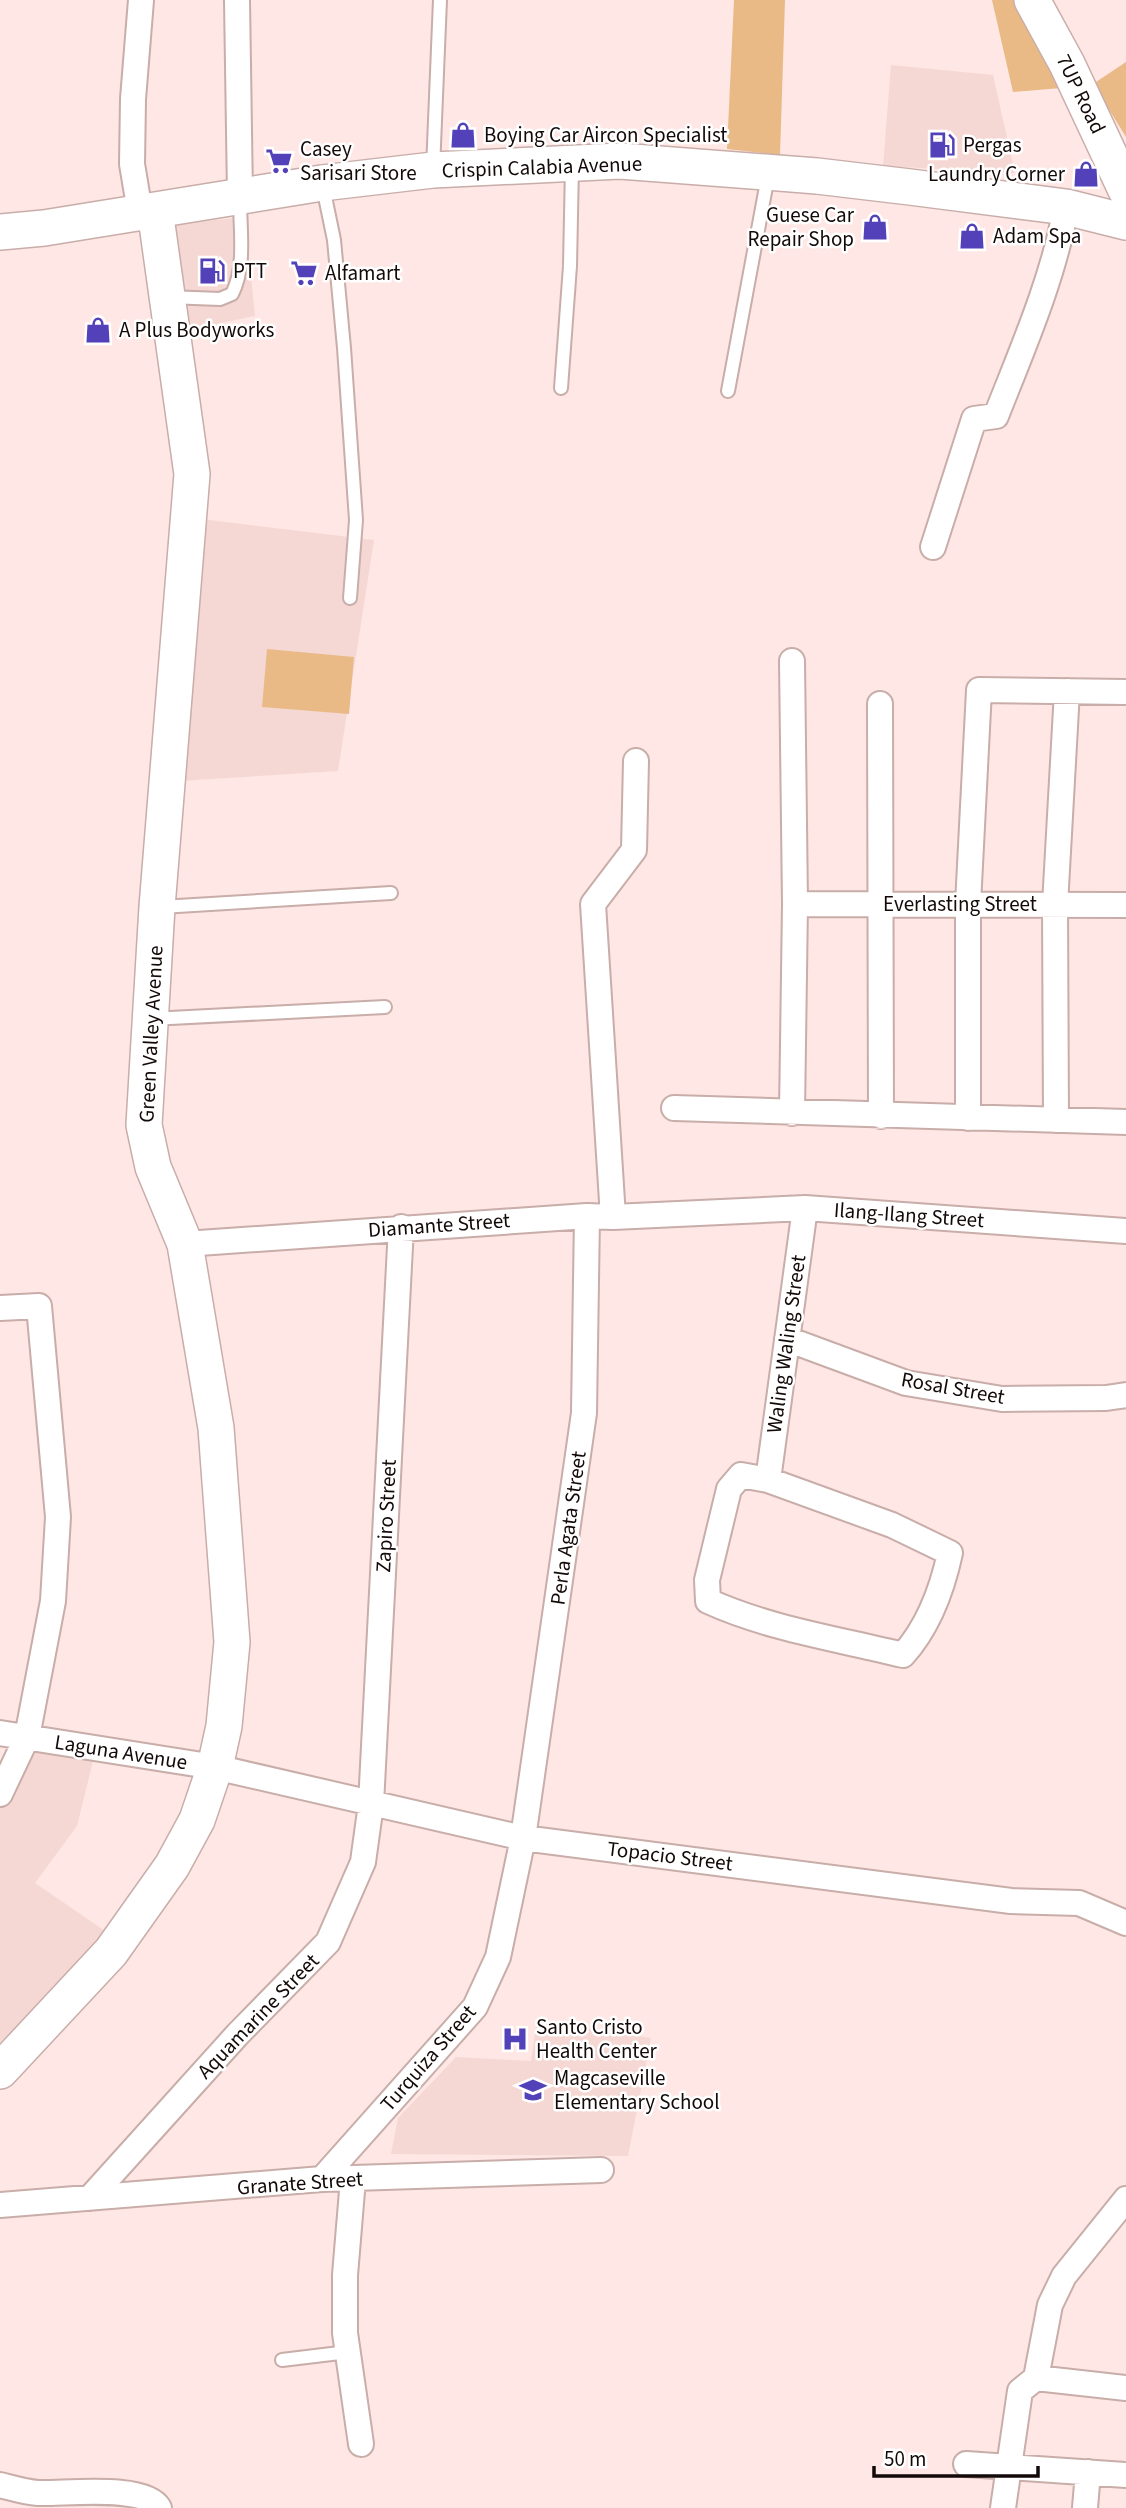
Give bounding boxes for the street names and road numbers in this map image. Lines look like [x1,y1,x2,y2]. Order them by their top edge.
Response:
street label: 7UP Road [1049,49,1113,139]
street label: Crispin Calabia Avenue [441,149,643,185]
street label: Everlasting Street [883,889,1037,919]
street label: Green Valley Avenue [131,945,171,1123]
street label: Ilang-Ilang Street [833,1195,985,1235]
street label: Diamante Street [367,1205,511,1245]
street label: Waling Waling Street [759,1253,813,1435]
street label: Rosal Street [899,1364,1007,1412]
street label: Perla Agata Street [542,1449,594,1607]
street label: Zapiro Street [368,1458,404,1574]
street label: Laguna Avenue [53,1727,189,1777]
street label: Topacio Street [606,1833,734,1879]
street label: Aquamarine Street [190,1947,326,2085]
street label: Turquiza Street [373,1998,483,2118]
street label: Granate Street [236,2164,364,2202]

